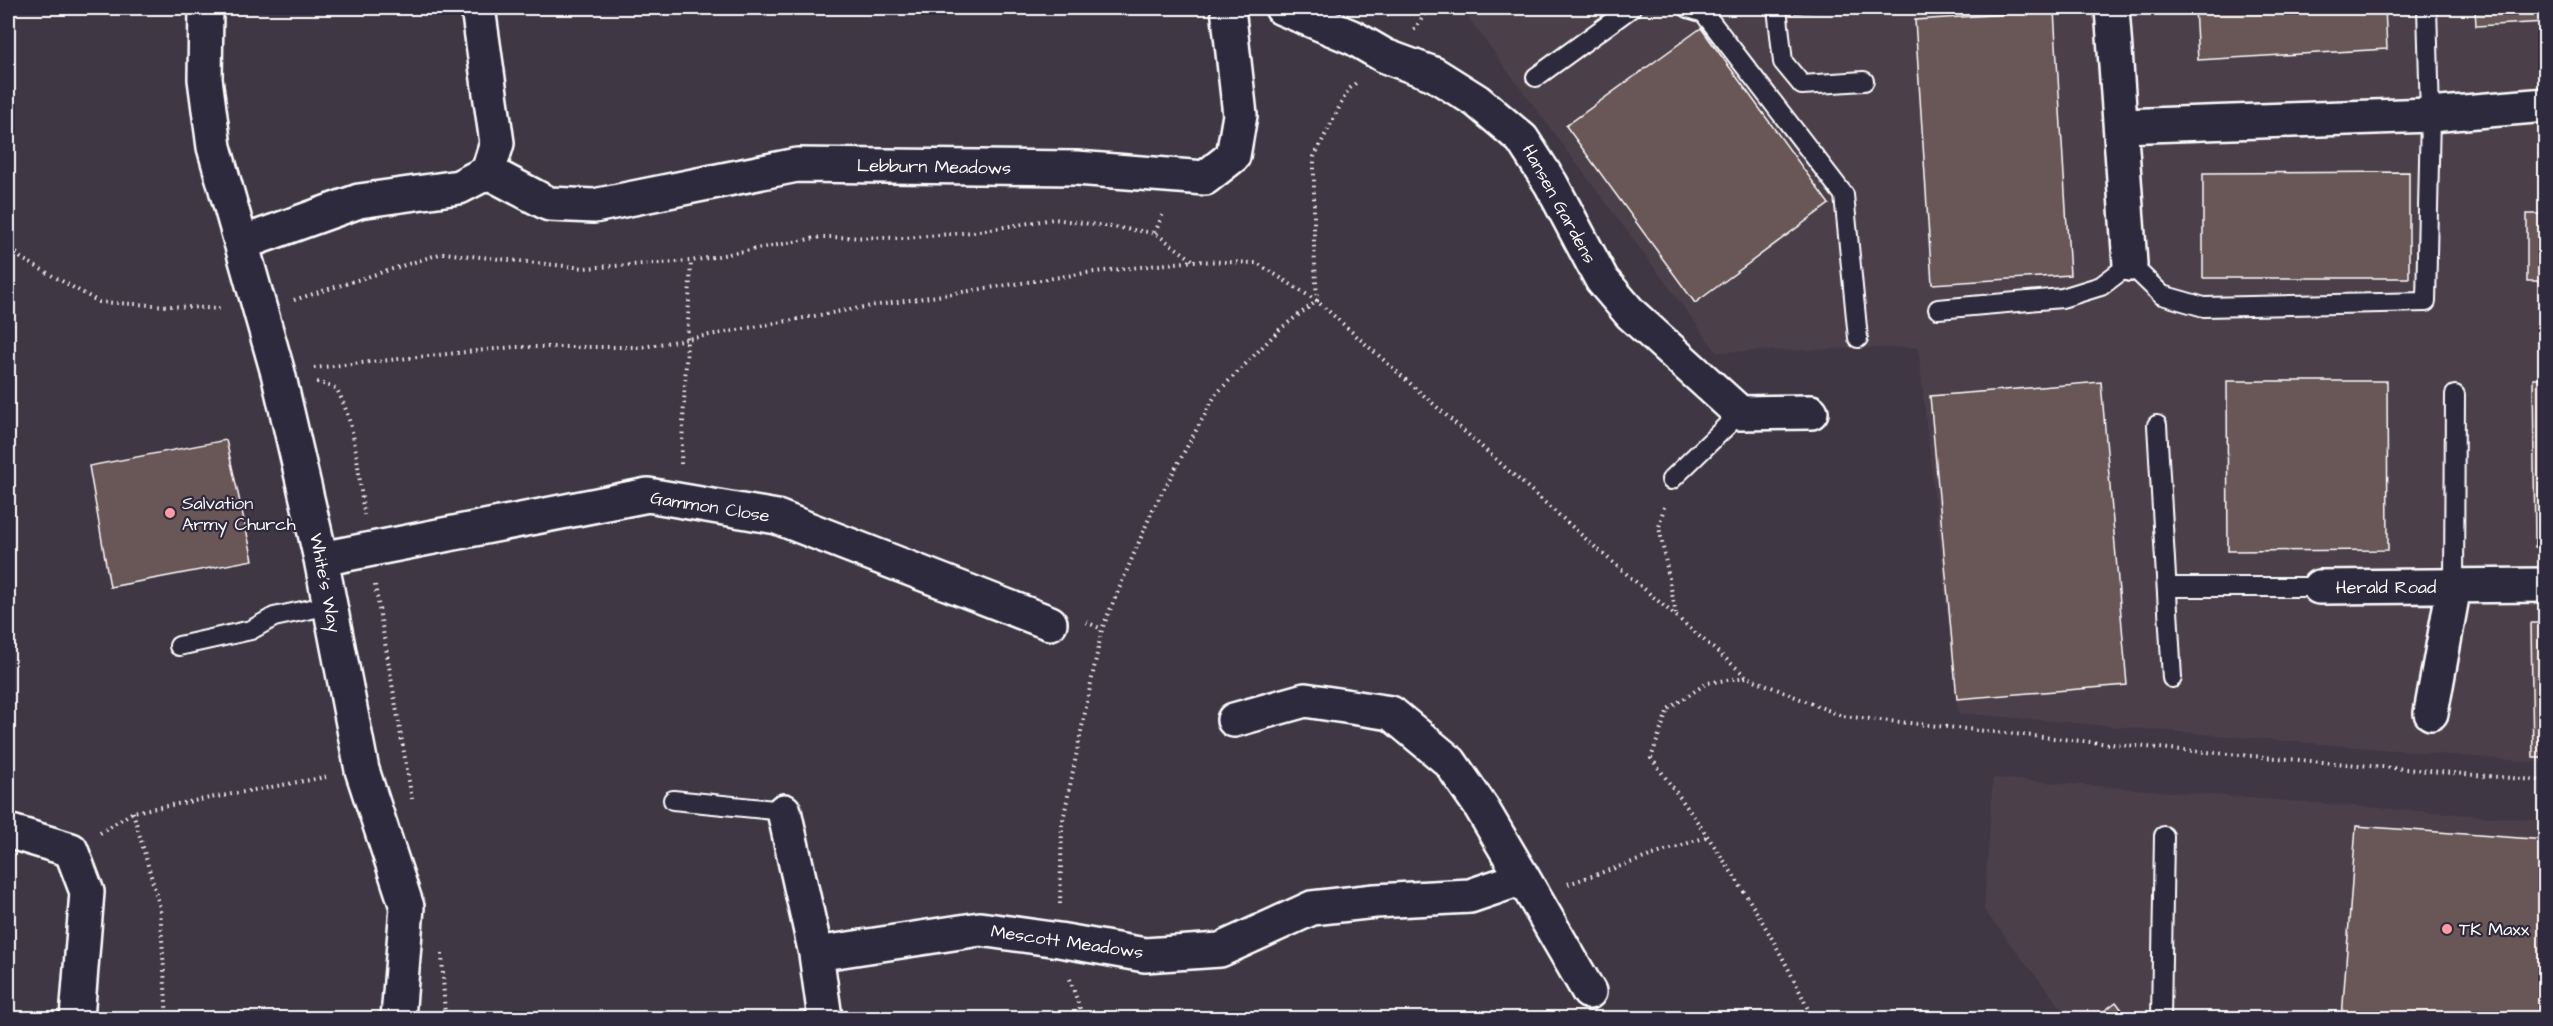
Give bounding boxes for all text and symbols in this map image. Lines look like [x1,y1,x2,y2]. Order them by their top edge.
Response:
street label: Hansen Gardens [1516,140,1602,268]
street label: Lebburn Meadows [857,153,1011,181]
street label: Gammon Close [649,485,772,529]
place label: Salvation Army Church [182,491,296,538]
marker: Salvation Army Church [163,506,177,520]
street label: White's Way [302,531,347,635]
street label: Herald Road [2336,575,2436,600]
place label: TK Maxx [2459,917,2530,942]
street label: Mescott Meadows [989,919,1145,965]
marker: TK Maxx [2440,922,2454,936]

